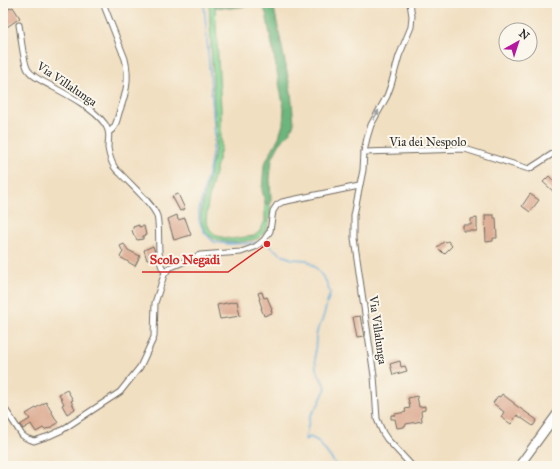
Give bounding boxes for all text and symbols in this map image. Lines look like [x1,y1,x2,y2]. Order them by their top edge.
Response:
north arrow [498,22,538,62]
text: N [516,27,532,43]
street label: Via Villalunga [33,58,100,111]
one-way arrow [373,109,379,121]
street label: Via dei Nespolo [389,135,466,149]
callout: Scolo Negadi [142,247,228,272]
text: Scolo Negadi [150,252,221,268]
street label: Via Villalunga [365,294,390,366]

